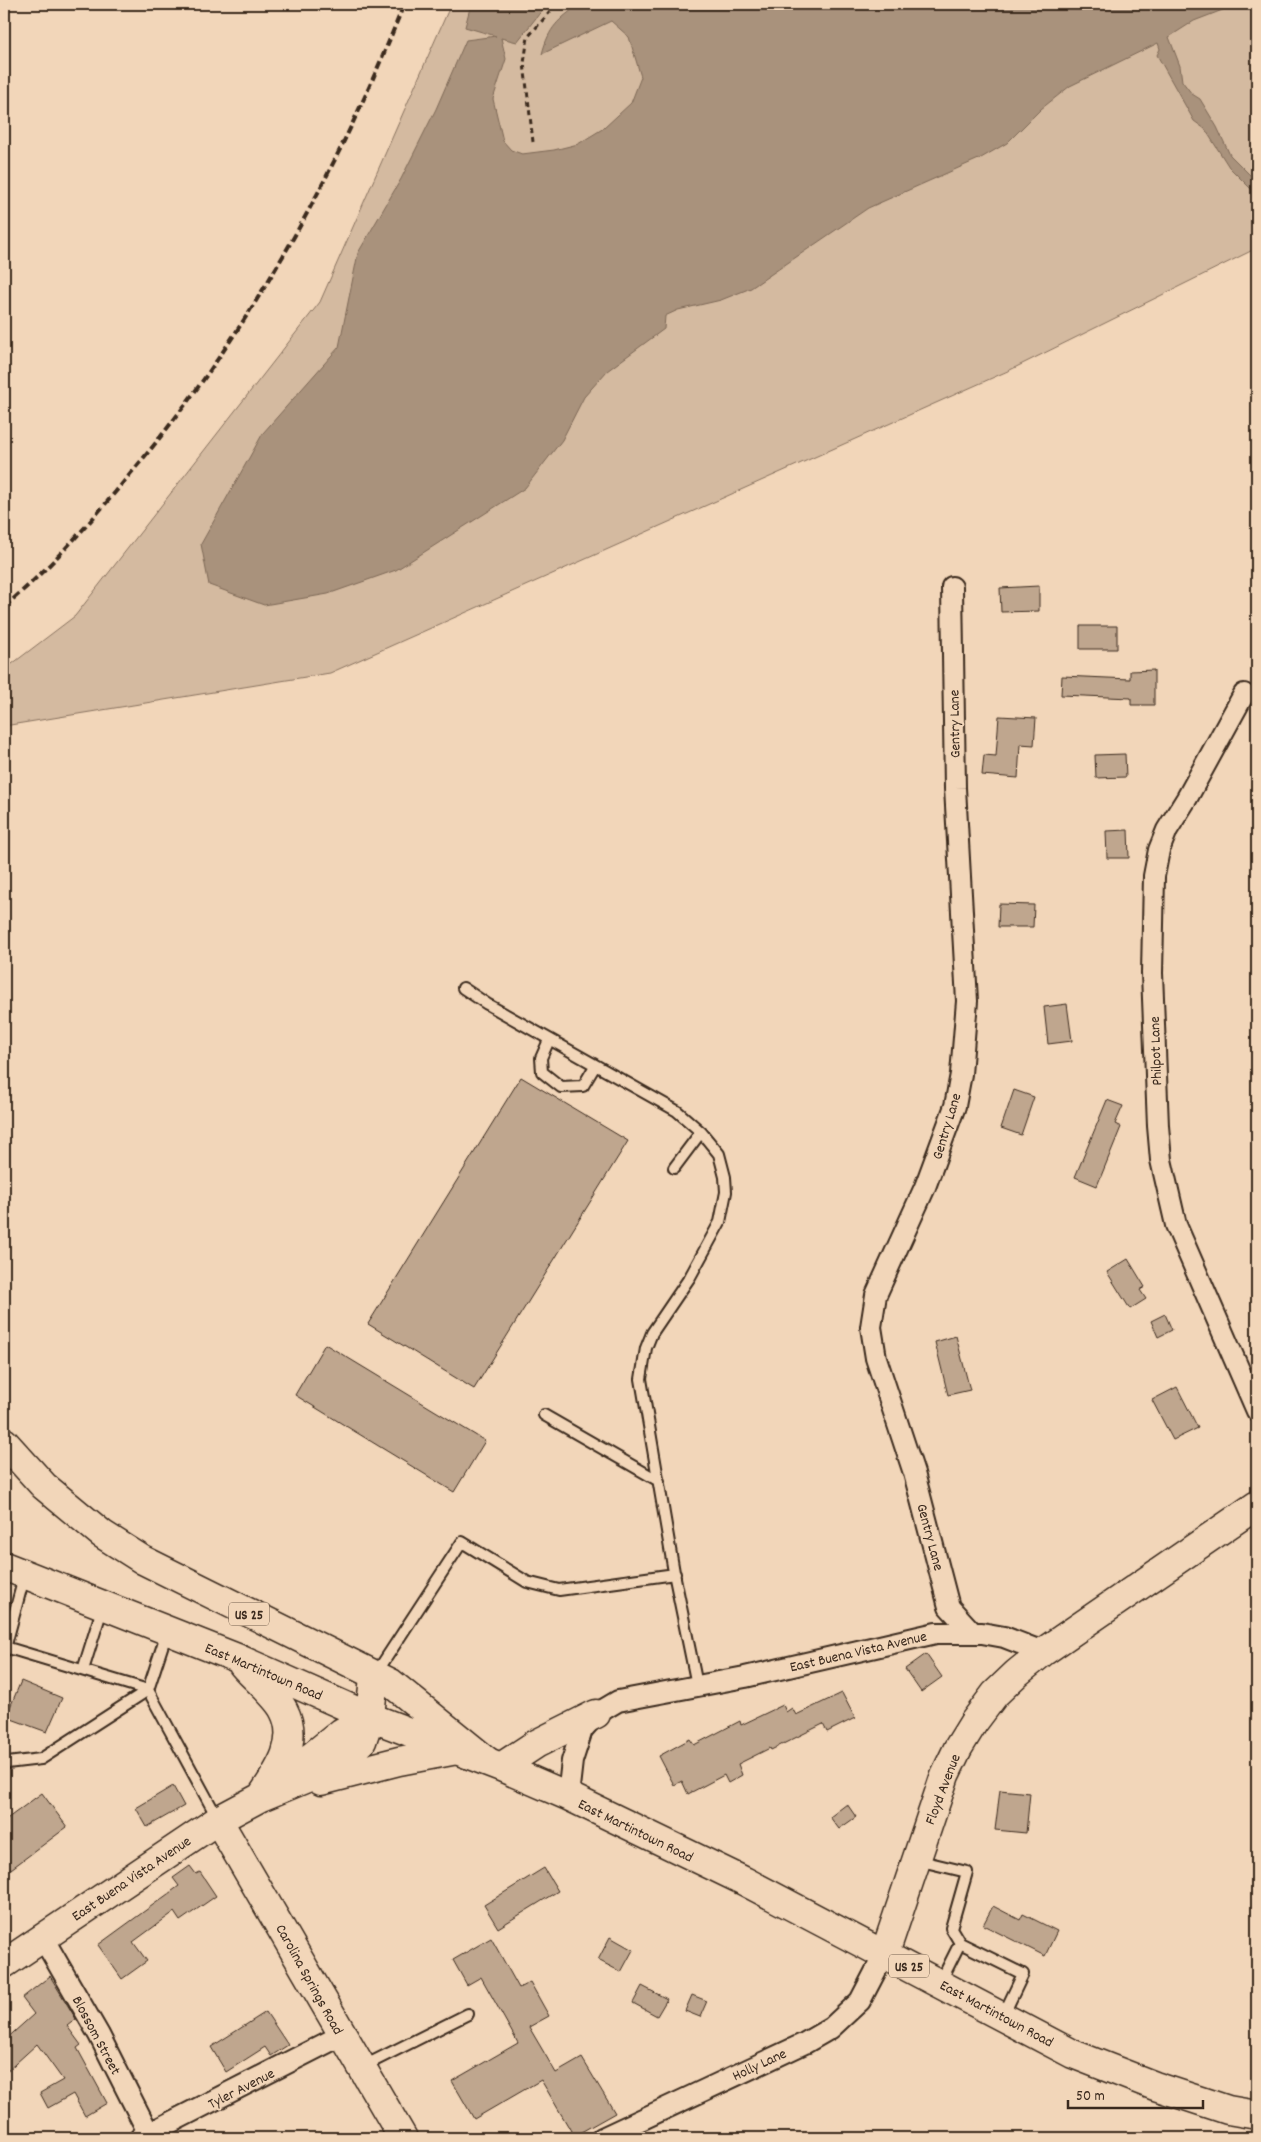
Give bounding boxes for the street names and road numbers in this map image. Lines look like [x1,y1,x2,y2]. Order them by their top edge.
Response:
street label: Gentry Lane [944,689,968,758]
street label: Philpot Lane [1145,1016,1169,1086]
street label: Gentry Lane [927,1090,969,1163]
street label: Gentry Lane [910,1502,949,1574]
road number: US 25 [229,1602,269,1626]
street label: East Buena Vista Avenue [788,1626,930,1679]
street label: East Martintown Road [201,1638,326,1708]
street label: Floyd Avenue [920,1751,968,1828]
street label: East Martintown Road [574,1794,697,1869]
street label: East Buena Vista Avenue [68,1831,197,1928]
street label: Carolina Springs Road [269,1921,348,2039]
road number: US 25 [889,1954,929,1978]
street label: East Martintown Road [935,1975,1057,2054]
street label: Blossom Street [65,1992,126,2080]
street label: Holly Lane [729,2043,791,2088]
street label: Tyler Avenue [205,2063,279,2116]

